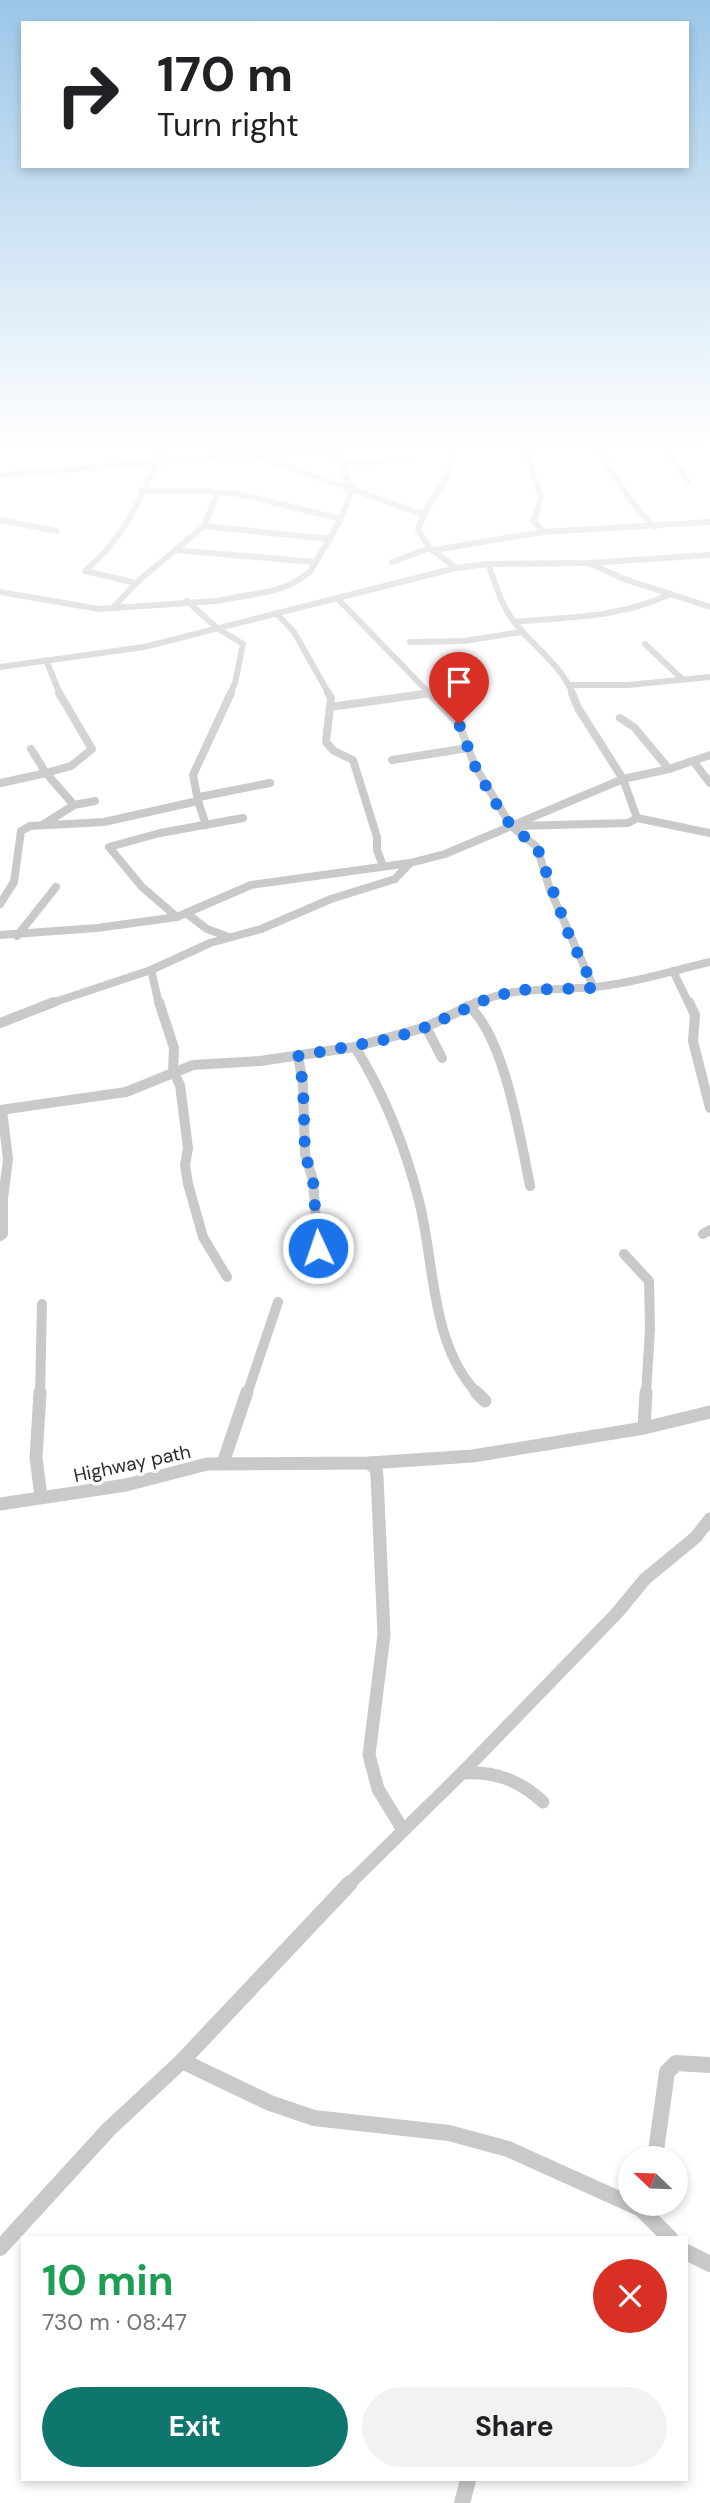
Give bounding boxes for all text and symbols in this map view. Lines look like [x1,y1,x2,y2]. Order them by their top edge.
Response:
text: 170 m [157,42,293,106]
icon: right [42,49,133,140]
text: Turn right [157,104,299,146]
pin [429,652,489,724]
icon: arrive [440,663,478,701]
position arrow [281,1211,355,1285]
street label: Highway path [71,1439,193,1488]
north arrow [618,2146,688,2216]
map controls [618,2146,688,2216]
text: 10 min [42,2253,174,2308]
button: close [593,2259,667,2333]
text: 730 m · 08:47 [42,2307,187,2337]
button: Exit [42,2387,348,2467]
button: Share [362,2387,667,2467]

